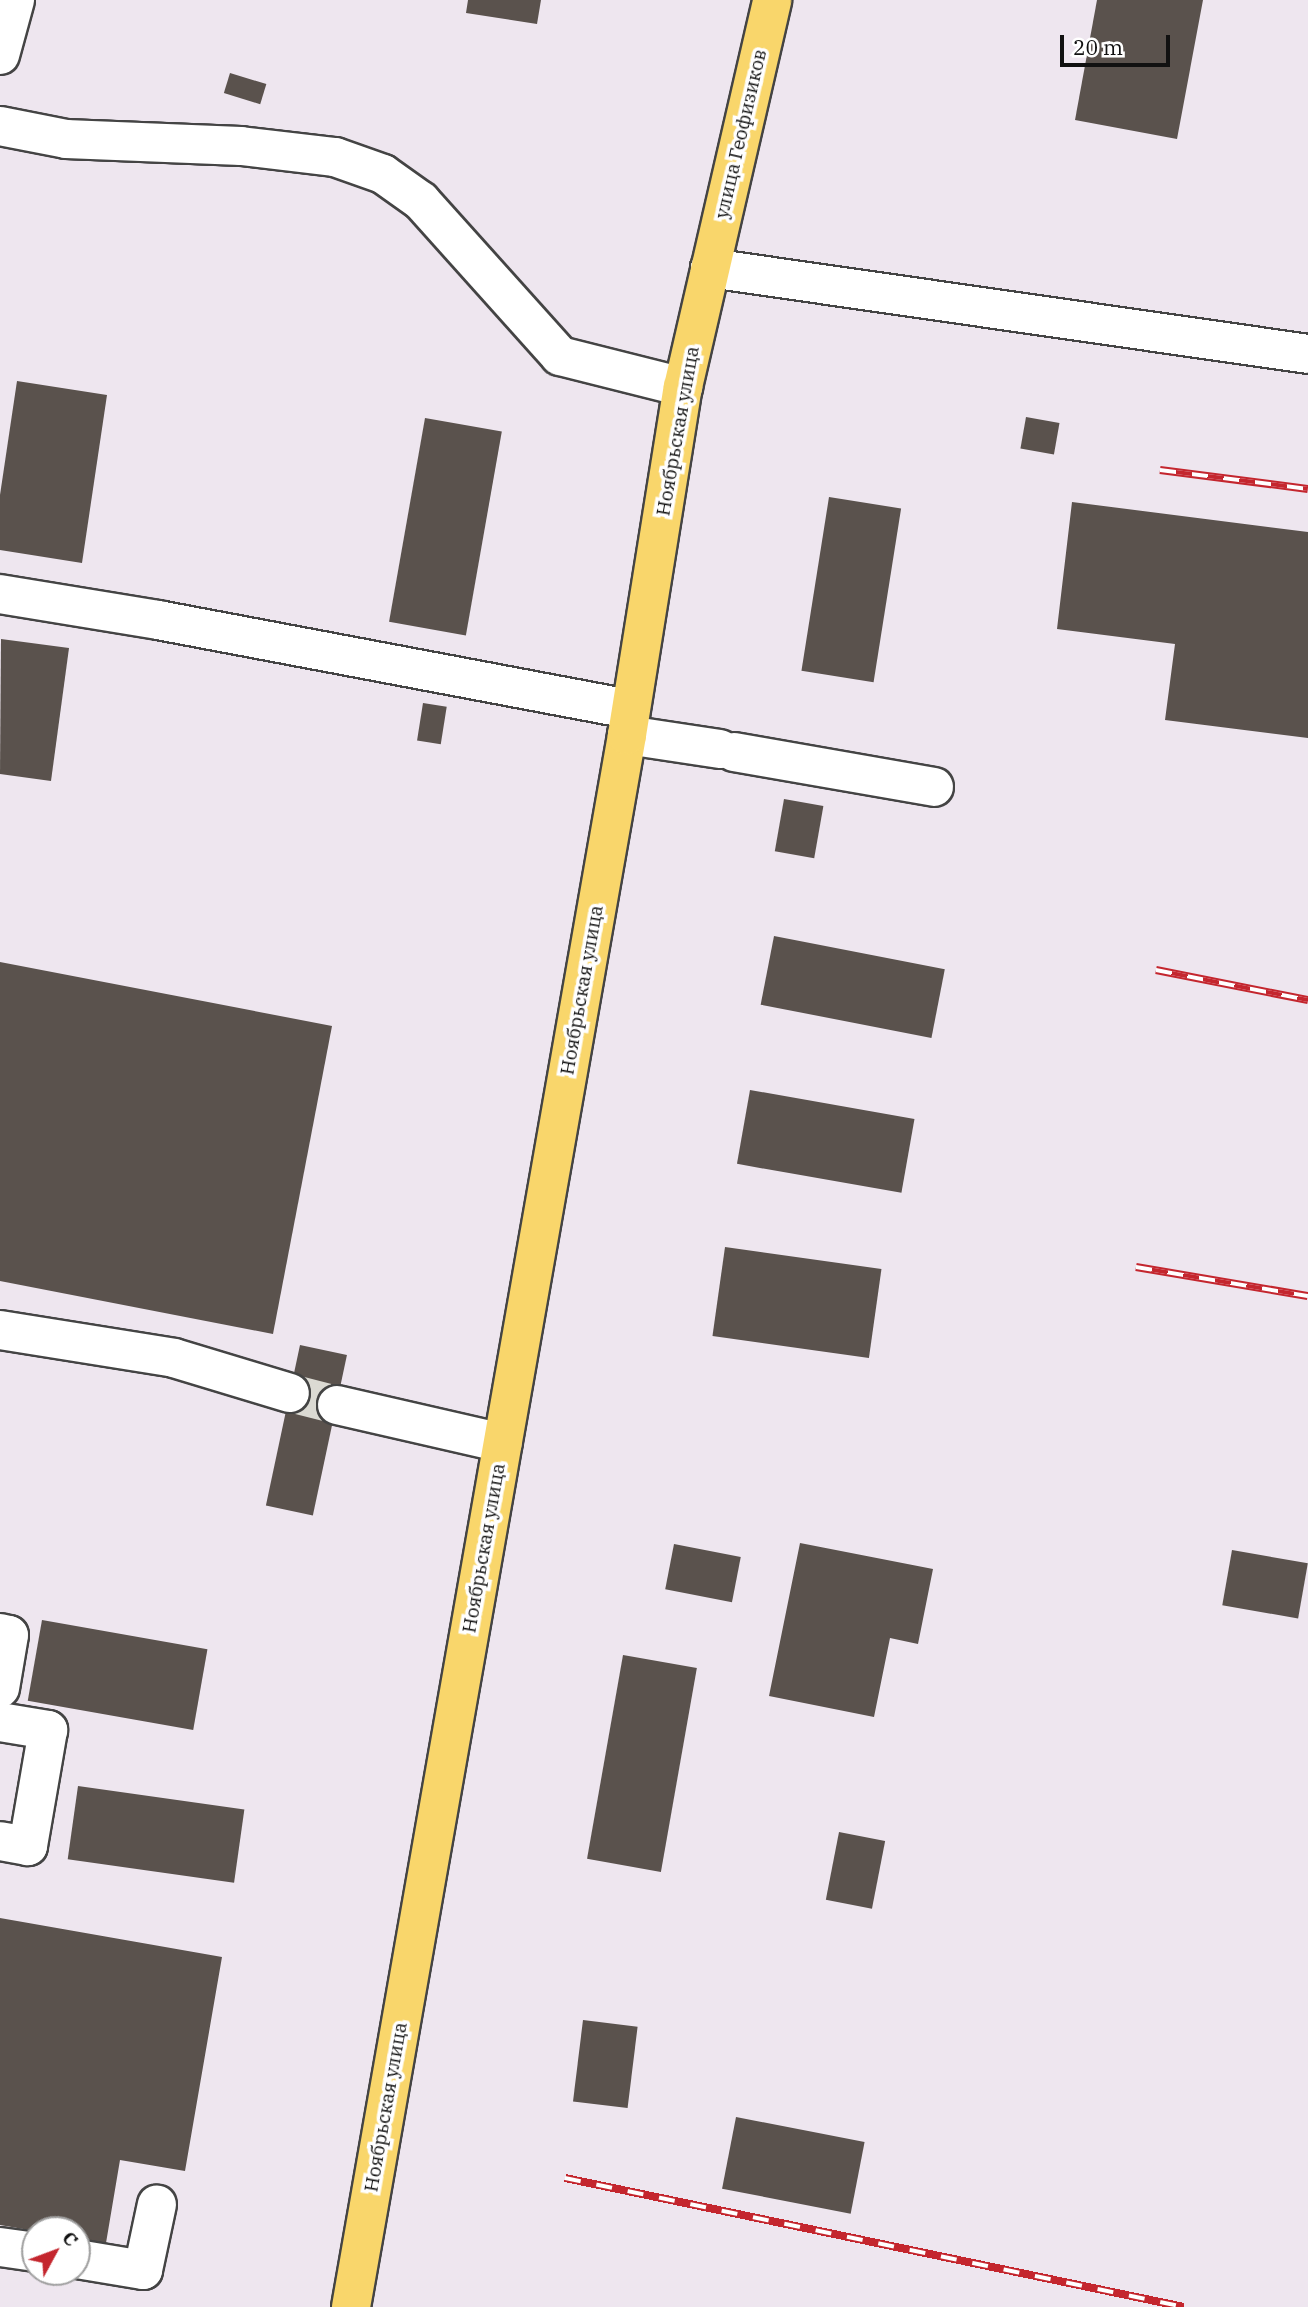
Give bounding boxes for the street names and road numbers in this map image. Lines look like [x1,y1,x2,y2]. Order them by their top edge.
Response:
street label: улица Геофизиков [710,47,772,221]
street label: Ноябрьская улица [652,344,704,518]
street label: Ноябрьская улица [556,903,608,1077]
street label: Ноябрьская улица [458,1461,510,1635]
street label: Ноябрьская улица [360,2020,412,2194]

